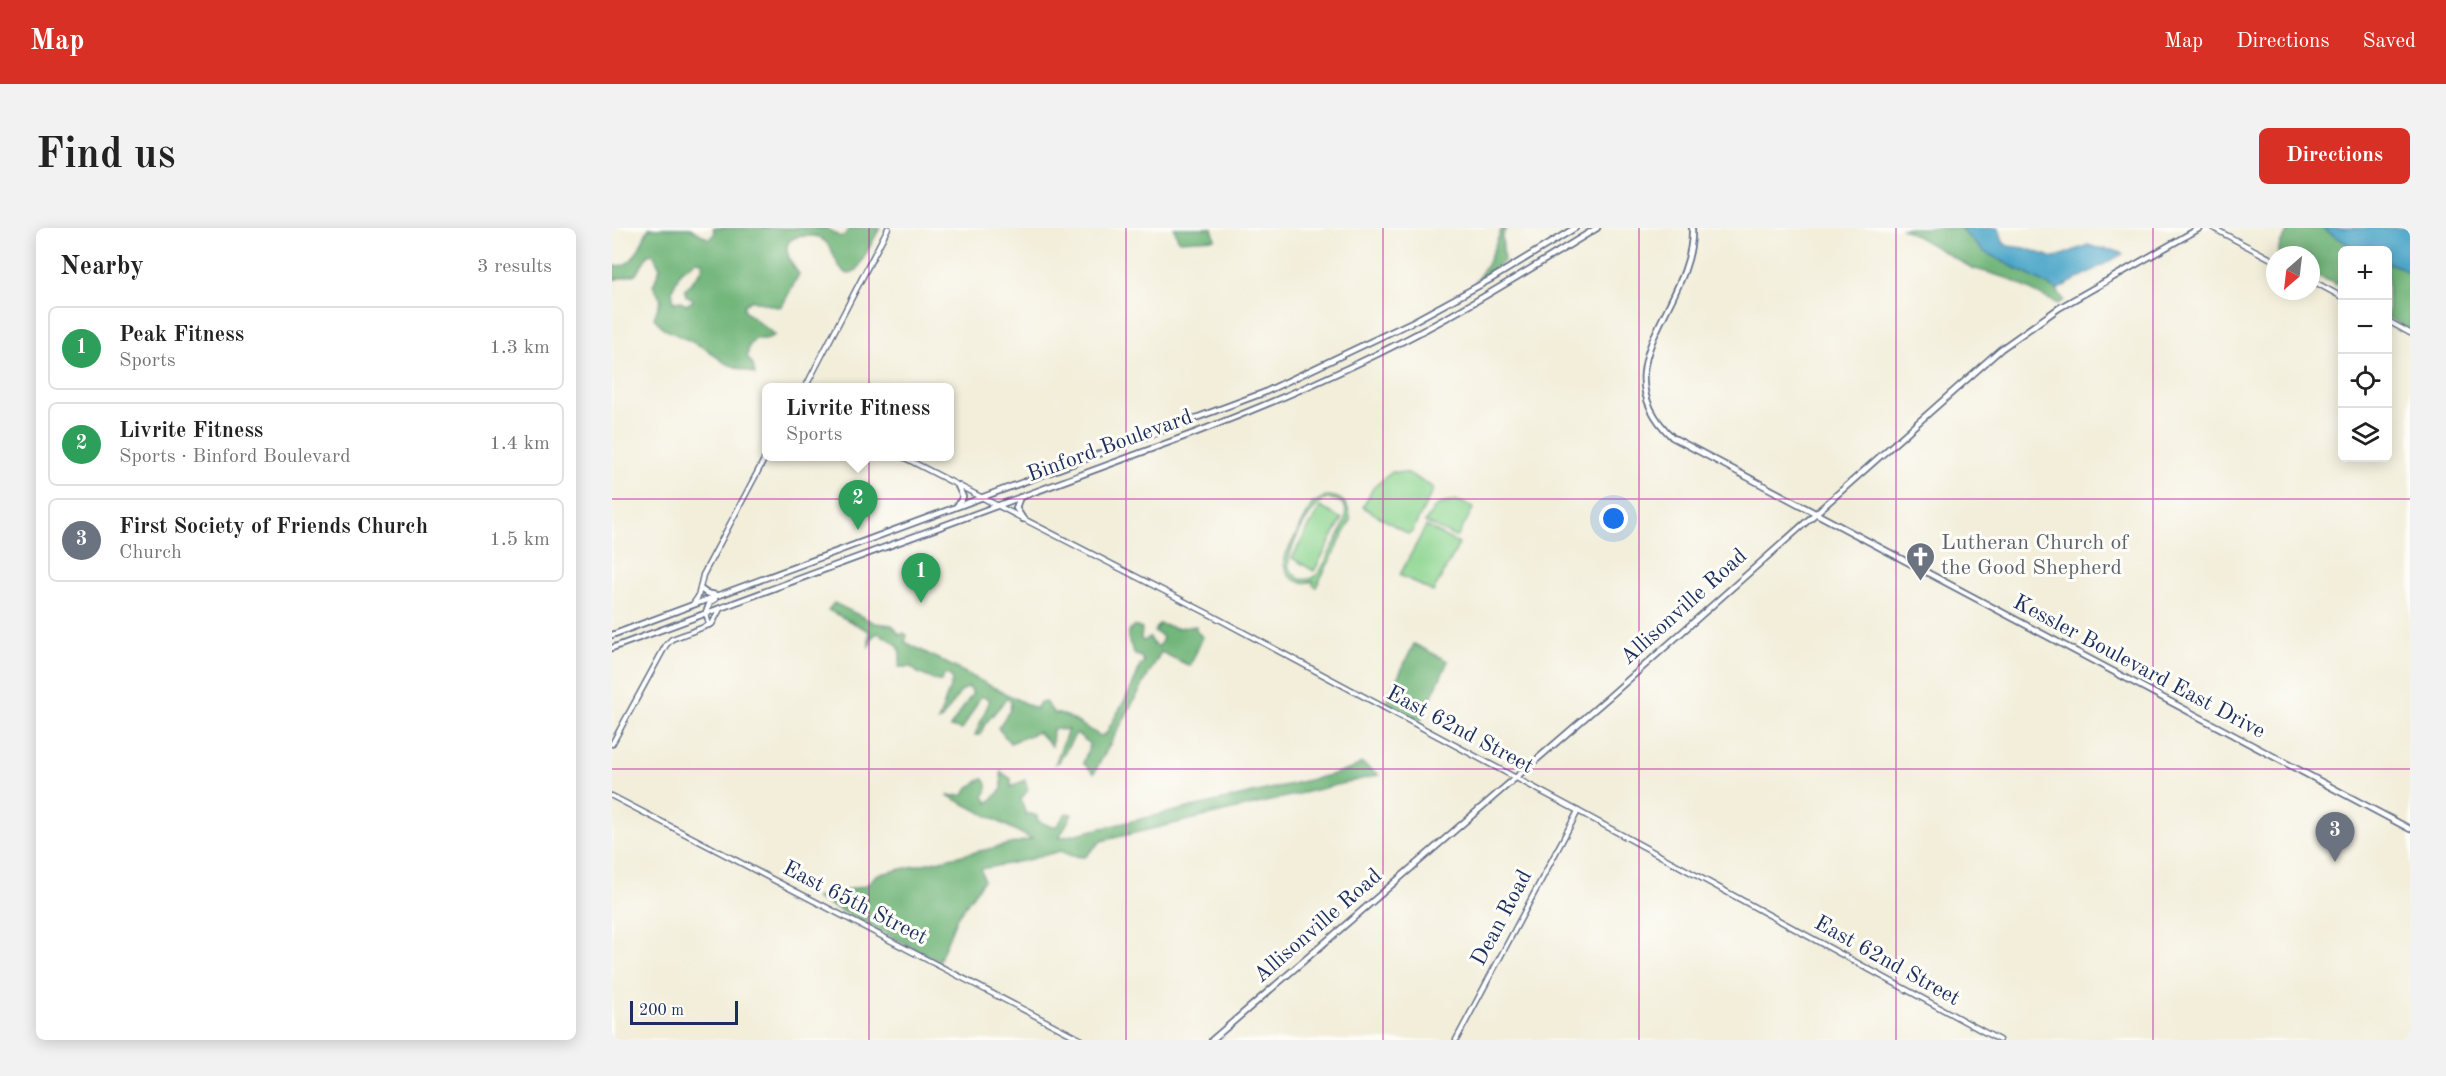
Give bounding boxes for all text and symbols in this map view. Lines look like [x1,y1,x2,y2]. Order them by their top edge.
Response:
text: Map [30,28,84,56]
text: Map [2164,31,2203,52]
text: Directions [2236,31,2330,52]
text: Saved [2363,31,2416,52]
button: Directions [2259,128,2410,184]
text: Find us [36,135,175,177]
north arrow [2266,246,2320,300]
map controls [2338,246,2392,462]
button: + [2338,246,2392,300]
text: Nearby [60,254,144,280]
text: 3 results [477,257,552,277]
button: − [2338,300,2392,354]
text: Peak Fitness [119,324,244,346]
text: 1 [76,338,87,358]
text: 1.3 km [489,338,550,358]
text: Sports [119,351,176,371]
button: locate [2338,354,2392,408]
popup [762,383,954,461]
text: Livrite Fitness [786,398,930,420]
street label: Binford Boulevard [1024,406,1196,486]
button: layers [2338,408,2392,462]
text: Livrite Fitness [119,420,263,442]
text: Sports [786,425,842,445]
text: 2 [76,434,87,454]
text: 1.4 km [489,434,550,454]
text: Sports · Binford Boulevard [119,447,351,467]
pin: 2 [838,480,878,530]
your location [1599,504,1628,533]
text: First Society of Friends Church [119,516,428,538]
text: 3 [76,530,87,550]
text: 1.5 km [489,530,550,550]
place label: Lutheran Church of the Good Shepherd [1941,532,2129,579]
church icon: Lutheran Church of the Good Shepherd [1904,540,1936,582]
text: Church [119,543,182,563]
street label: Allisonville Road [1617,545,1751,669]
pin: 1 [902,554,940,603]
street label: Kessler Boulevard East Drive [2009,591,2269,743]
street label: East 62nd Street [1383,682,1537,778]
pin: 3 [2316,812,2354,862]
street label: East 65th Street [779,857,931,949]
street label: Allisonville Road [1250,865,1386,987]
street label: Dean Road [1468,866,1536,970]
street label: East 62nd Street [1810,912,1964,1010]
scale bar [630,998,738,1026]
text: 200 m [639,1003,684,1019]

